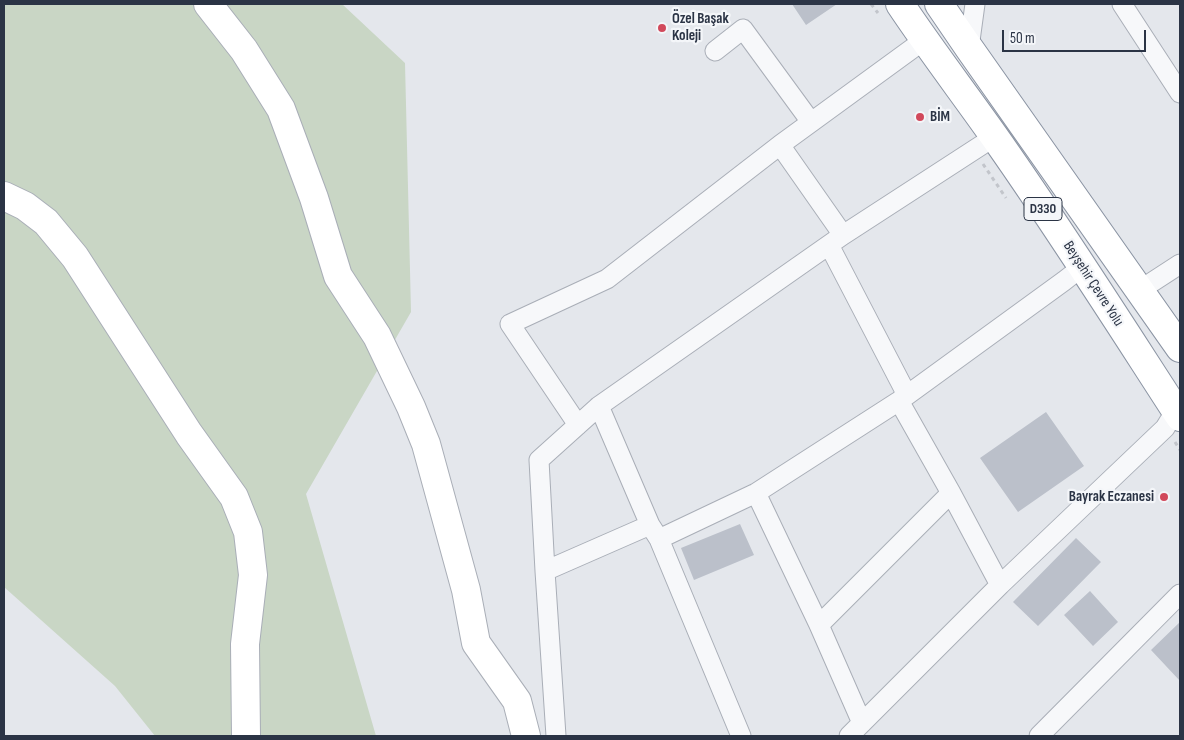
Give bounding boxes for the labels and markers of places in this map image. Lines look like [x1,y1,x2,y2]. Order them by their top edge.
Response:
place label: Özel Başak Koleji [672,10,729,45]
marker: Özel Başak Koleji [656,22,668,34]
place label: BİM [930,108,950,126]
marker: BİM [914,111,926,123]
place label: Bayrak Eczanesi [1069,488,1154,506]
marker: Bayrak Eczanesi [1158,491,1170,503]

